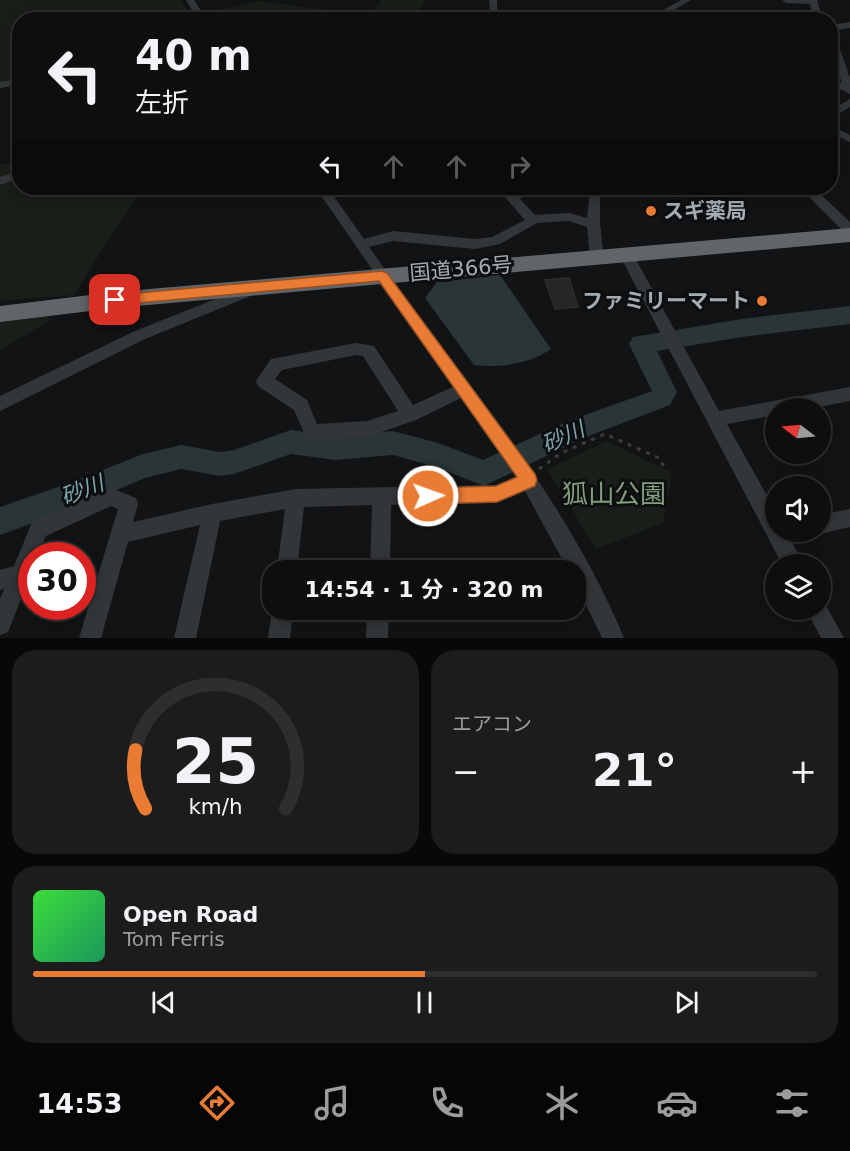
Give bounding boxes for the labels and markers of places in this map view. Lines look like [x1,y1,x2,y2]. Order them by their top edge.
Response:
place label: スギ薬局 [663,199,747,223]
marker: スギ薬局 [644,204,658,218]
pin [89,274,140,325]
place label: ファミリーマート [582,289,750,313]
marker: ファミリーマート [755,294,769,308]

